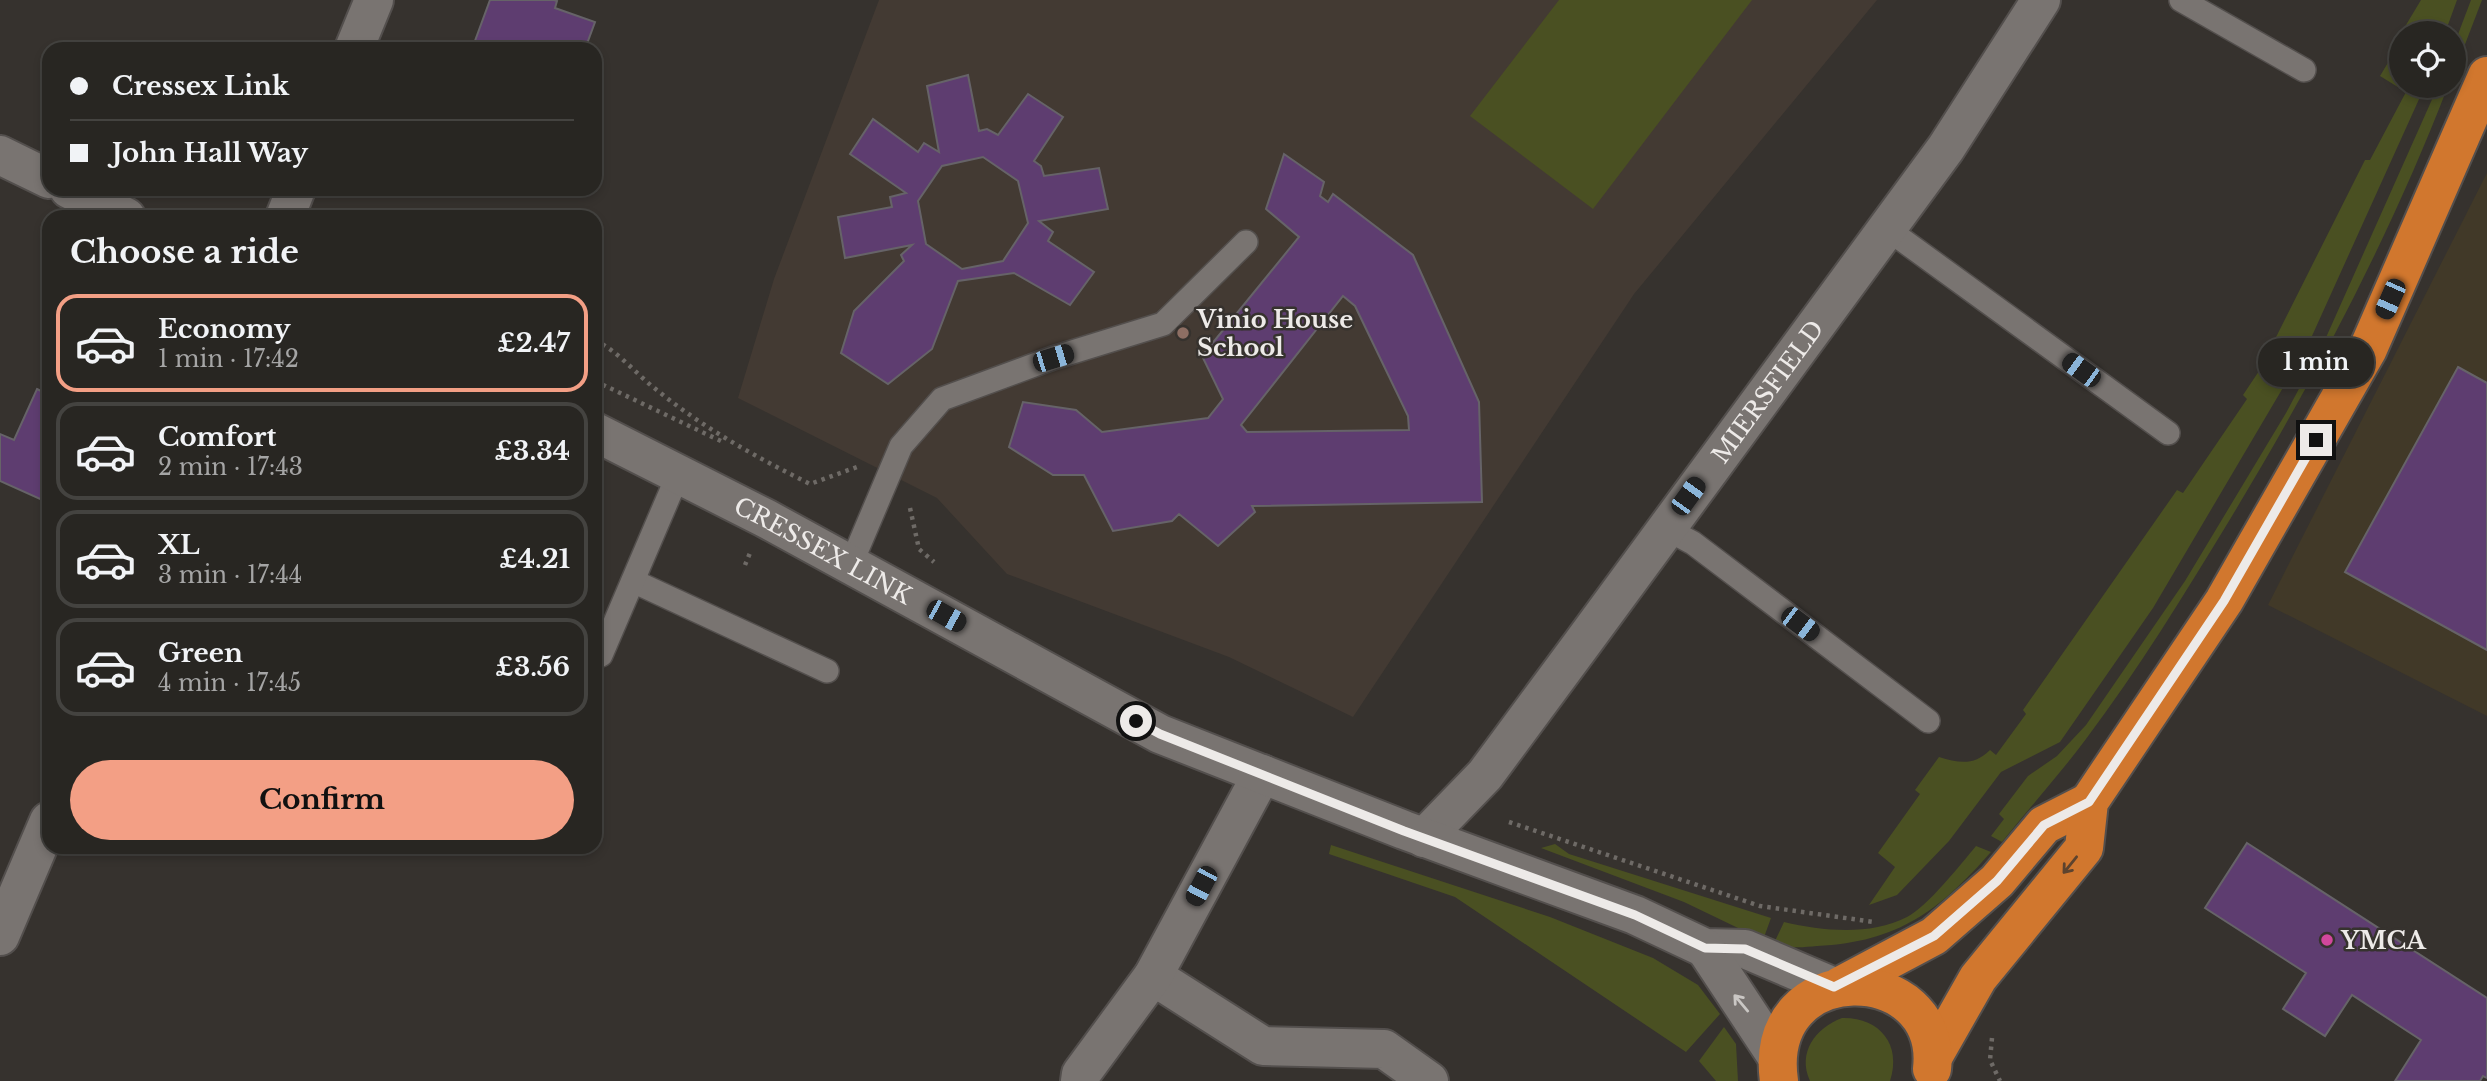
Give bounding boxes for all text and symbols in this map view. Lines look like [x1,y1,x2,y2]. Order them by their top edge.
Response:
map controls [2389,21,2466,98]
button: locate [2389,21,2466,98]
text: Cressex Link [112,70,289,102]
text: John Hall Way [112,137,308,169]
text: Choose a ride [70,232,299,272]
car [2372,276,2409,322]
place label: Vinio House School [1196,305,1353,362]
icon: car [74,312,137,375]
text: Economy [158,313,291,345]
street label: MIERSFIELD [1705,314,1829,469]
marker: Vinio House School [1175,325,1191,341]
text: £2.47 [497,327,570,359]
callout: 1 min [2258,338,2374,388]
car [1030,342,1077,374]
text: 1 min · 17:42 [158,345,299,373]
text: 1 min [2283,348,2349,376]
car [2058,349,2105,391]
icon: car [74,420,137,483]
text: Comfort [158,421,276,453]
route end [2300,424,2332,456]
text: £3.34 [494,435,570,467]
text: 2 min · 17:43 [158,453,303,481]
car [1668,473,1709,519]
street label: CRESSEX LINK [730,490,918,611]
icon: car [74,528,137,591]
text: XL [158,529,200,561]
text: £4.21 [499,543,570,575]
text: 3 min · 17:44 [158,561,302,589]
car [923,597,970,635]
car [1777,603,1824,645]
icon: car [74,636,137,699]
text: Green [158,637,243,669]
text: £3.56 [495,651,570,683]
text: 4 min · 17:45 [158,669,301,697]
route start [1120,705,1152,737]
button: Confirm [70,760,574,840]
one-way arrow [2063,856,2078,874]
car [1182,863,1221,909]
place label: YMCA [2340,926,2427,955]
marker: YMCA [2319,932,2335,948]
one-way arrow [1733,994,1749,1012]

